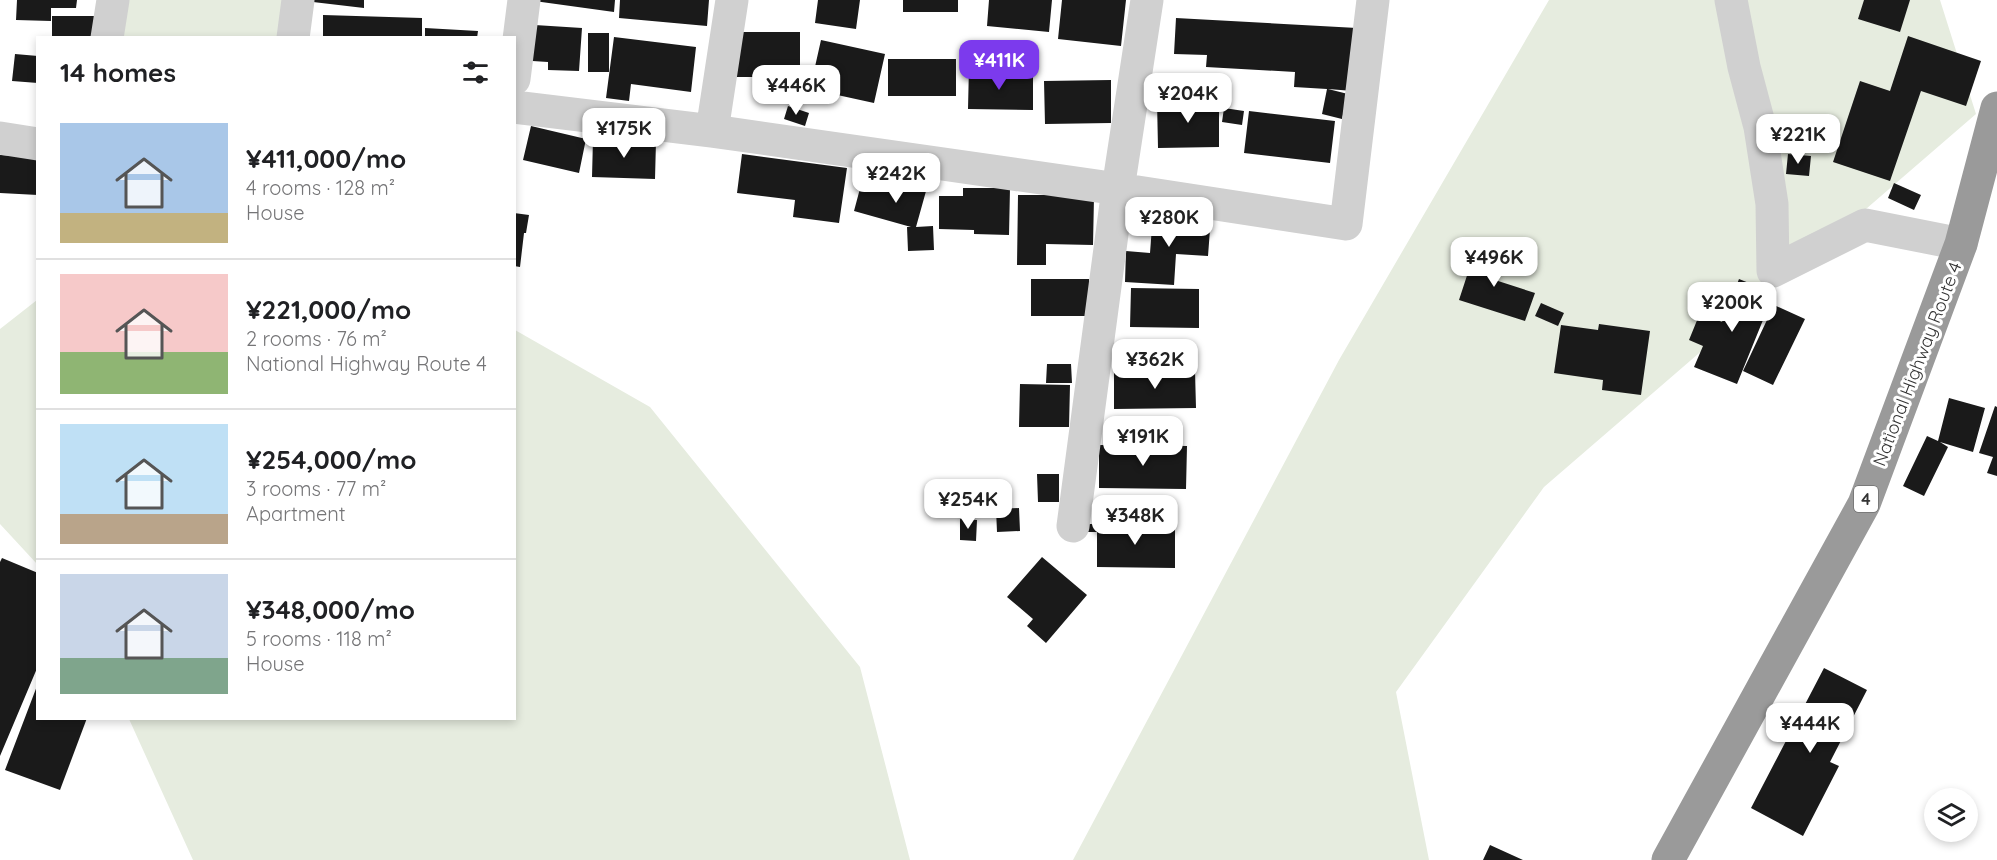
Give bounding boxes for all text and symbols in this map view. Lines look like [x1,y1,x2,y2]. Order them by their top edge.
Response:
pin: ¥411K [957,40,1041,91]
text: ¥411K [973,47,1025,72]
text: 14 homes [60,56,176,89]
icon: filters [459,56,492,89]
pin: ¥446K [754,65,838,116]
text: ¥446K [766,72,826,97]
pin: ¥204K [1146,73,1230,124]
text: ¥204K [1158,80,1218,105]
pin: ¥175K [582,108,666,159]
pin: ¥221K [1756,114,1840,165]
text: ¥175K [596,115,652,140]
text: ¥221K [1770,121,1826,146]
text: ¥411,000/mo [246,142,406,175]
icon: home [108,147,180,219]
pin: ¥242K [854,153,938,204]
text: ¥242K [866,160,926,185]
text: 4 rooms · 128 m² [246,175,395,200]
pin: ¥280K [1127,197,1211,248]
text: House [246,200,305,225]
text: ¥280K [1139,204,1199,229]
pin: ¥496K [1452,237,1536,288]
text: ¥496K [1465,244,1523,269]
street label: National Highway Route 4 [1867,259,1967,469]
pin: ¥200K [1690,282,1774,333]
text: ¥200K [1702,289,1762,314]
text: ¥221,000/mo [246,293,411,326]
icon: home [108,298,180,370]
text: 2 rooms · 76 m² [246,326,387,351]
pin: ¥362K [1113,339,1197,390]
text: ¥362K [1126,346,1184,371]
text: National Highway Route 4 [246,351,487,376]
pin: ¥191K [1101,416,1185,467]
text: ¥191K [1117,423,1169,448]
text: ¥254,000/mo [246,443,417,476]
icon: home [108,448,180,520]
text: 3 rooms · 77 m² [246,476,386,501]
pin: ¥254K [926,479,1010,530]
text: ¥254K [938,486,998,511]
road number: 4 [1854,486,1878,512]
pin: ¥348K [1093,495,1177,546]
text: Apartment [246,501,346,526]
text: ¥348K [1106,502,1164,527]
text: ¥348,000/mo [246,593,415,626]
icon: home [108,598,180,670]
text: 5 rooms · 118 m² [246,626,392,651]
text: House [246,651,305,676]
pin: ¥444K [1768,703,1852,754]
text: ¥444K [1780,710,1840,735]
map controls [1924,788,1978,842]
button: layers [1924,788,1978,842]

